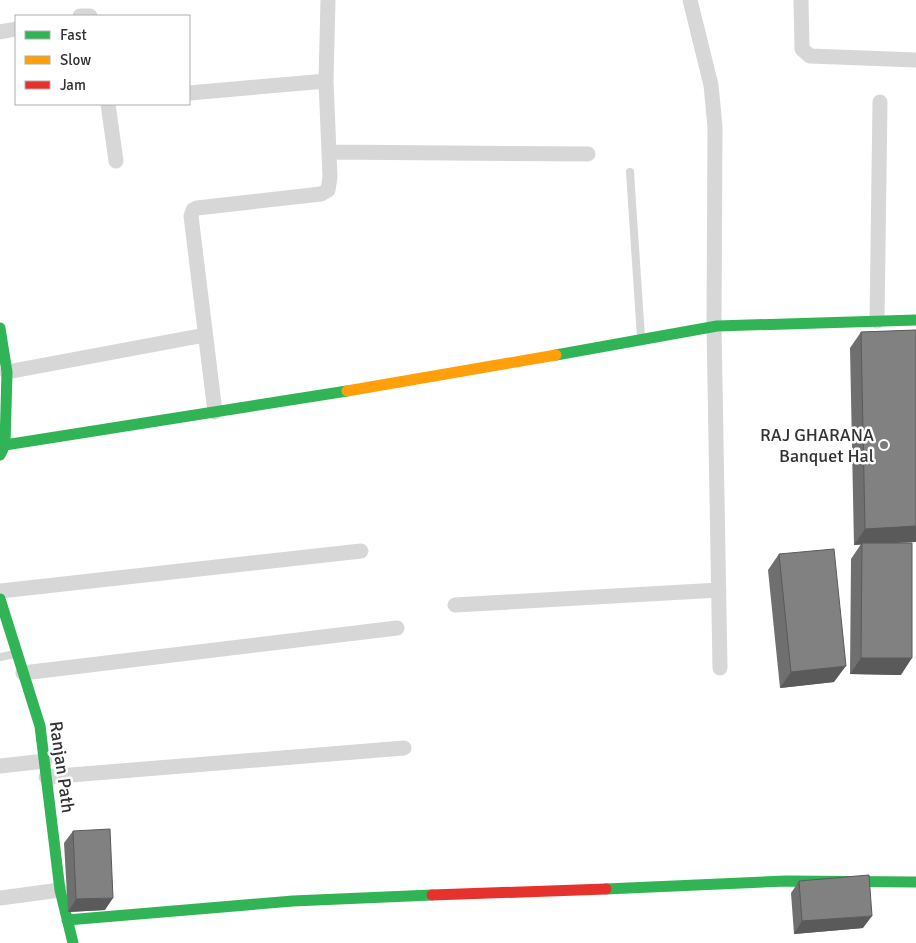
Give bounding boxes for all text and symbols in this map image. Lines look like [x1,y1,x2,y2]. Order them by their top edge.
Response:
legend [15,15,190,105]
text: Fast [60,26,87,44]
text: Slow [60,51,91,69]
text: Jam [60,76,86,94]
place label: RAJ GHARANA Banquet Hal [760,424,874,467]
marker: RAJ GHARANA Banquet Hal [878,439,890,451]
street label: Ranjan Path [45,720,79,814]

